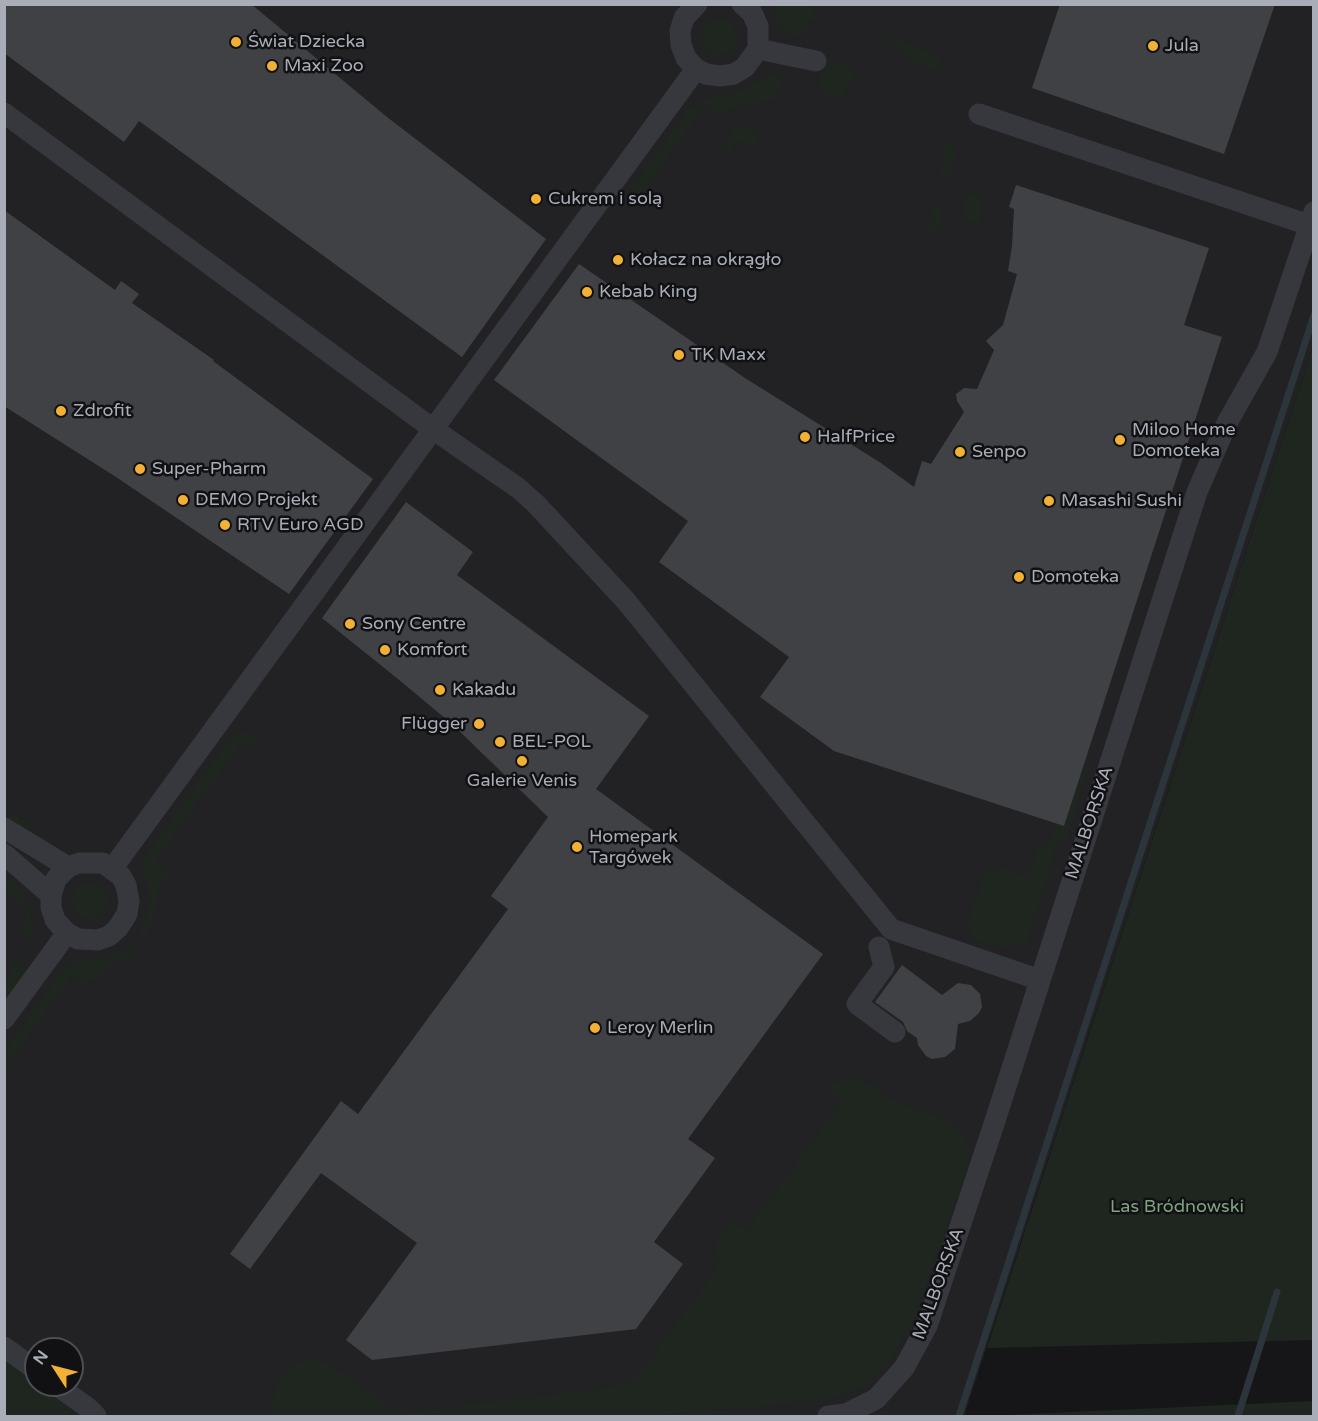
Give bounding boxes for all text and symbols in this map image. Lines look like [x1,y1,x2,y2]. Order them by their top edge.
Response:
place label: Świat Dziecka [248,31,365,53]
marker: Świat Dziecka [229,35,243,49]
place label: Jula [1165,35,1199,57]
marker: Jula [1146,39,1160,53]
place label: Maxi Zoo [284,55,364,77]
marker: Maxi Zoo [265,59,279,73]
place label: Cukrem i solą [548,188,662,210]
marker: Cukrem i solą [529,192,543,206]
place label: Kołacz na okrągło [630,249,781,271]
marker: Kołacz na okrągło [611,253,625,267]
place label: Kebab King [599,281,698,303]
marker: Kebab King [580,285,594,299]
place label: TK Maxx [691,344,766,366]
marker: TK Maxx [672,348,686,362]
place label: Zdrofit [73,400,132,422]
marker: Zdrofit [54,404,68,418]
place label: Miloo Home Domoteka [1132,419,1236,462]
place label: HalfPrice [817,426,895,448]
marker: HalfPrice [798,430,812,444]
marker: Miloo Home Domoteka [1113,433,1127,447]
place label: Senpo [972,441,1027,463]
marker: Senpo [953,445,967,459]
place label: Super-Pharm [152,458,266,480]
marker: Super-Pharm [133,462,147,476]
place label: DEMO Projekt [195,489,318,511]
place label: Masashi Sushi [1061,490,1182,512]
marker: DEMO Projekt [176,493,190,507]
marker: Masashi Sushi [1042,494,1056,508]
place label: RTV Euro AGD [237,514,363,536]
marker: RTV Euro AGD [218,518,232,532]
place label: Domoteka [1031,566,1119,588]
marker: Domoteka [1012,570,1026,584]
place label: Sony Centre [362,613,466,635]
marker: Sony Centre [343,617,357,631]
place label: Komfort [397,639,467,661]
marker: Komfort [378,643,392,657]
place label: Kakadu [452,679,516,701]
marker: Kakadu [433,683,447,697]
place label: Flügger [401,713,467,735]
marker: Flügger [472,717,486,731]
place label: BEL-POL [512,731,591,753]
marker: BEL-POL [493,735,507,749]
marker: Galerie Venis [515,754,529,768]
street label: MALBORSKA [1062,764,1118,882]
place label: Galerie Venis [467,770,577,792]
place label: Homepark Targówek [589,826,678,868]
marker: Homepark Targówek [570,840,584,854]
place label: Leroy Merlin [607,1017,713,1039]
marker: Leroy Merlin [588,1021,602,1035]
park label: Las Bródnowski [1110,1196,1244,1218]
street label: MALBORSKA [909,1225,969,1343]
north arrow [24,1337,84,1397]
text: N [29,1347,53,1369]

